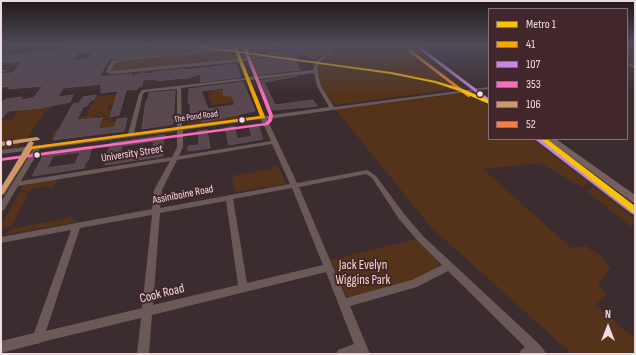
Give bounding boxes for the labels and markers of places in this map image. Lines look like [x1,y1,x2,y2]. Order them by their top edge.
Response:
unlabelled marker [475,89,485,99]
unlabelled marker [237,115,247,125]
unlabelled marker [4,138,14,148]
unlabelled marker [32,150,42,160]

